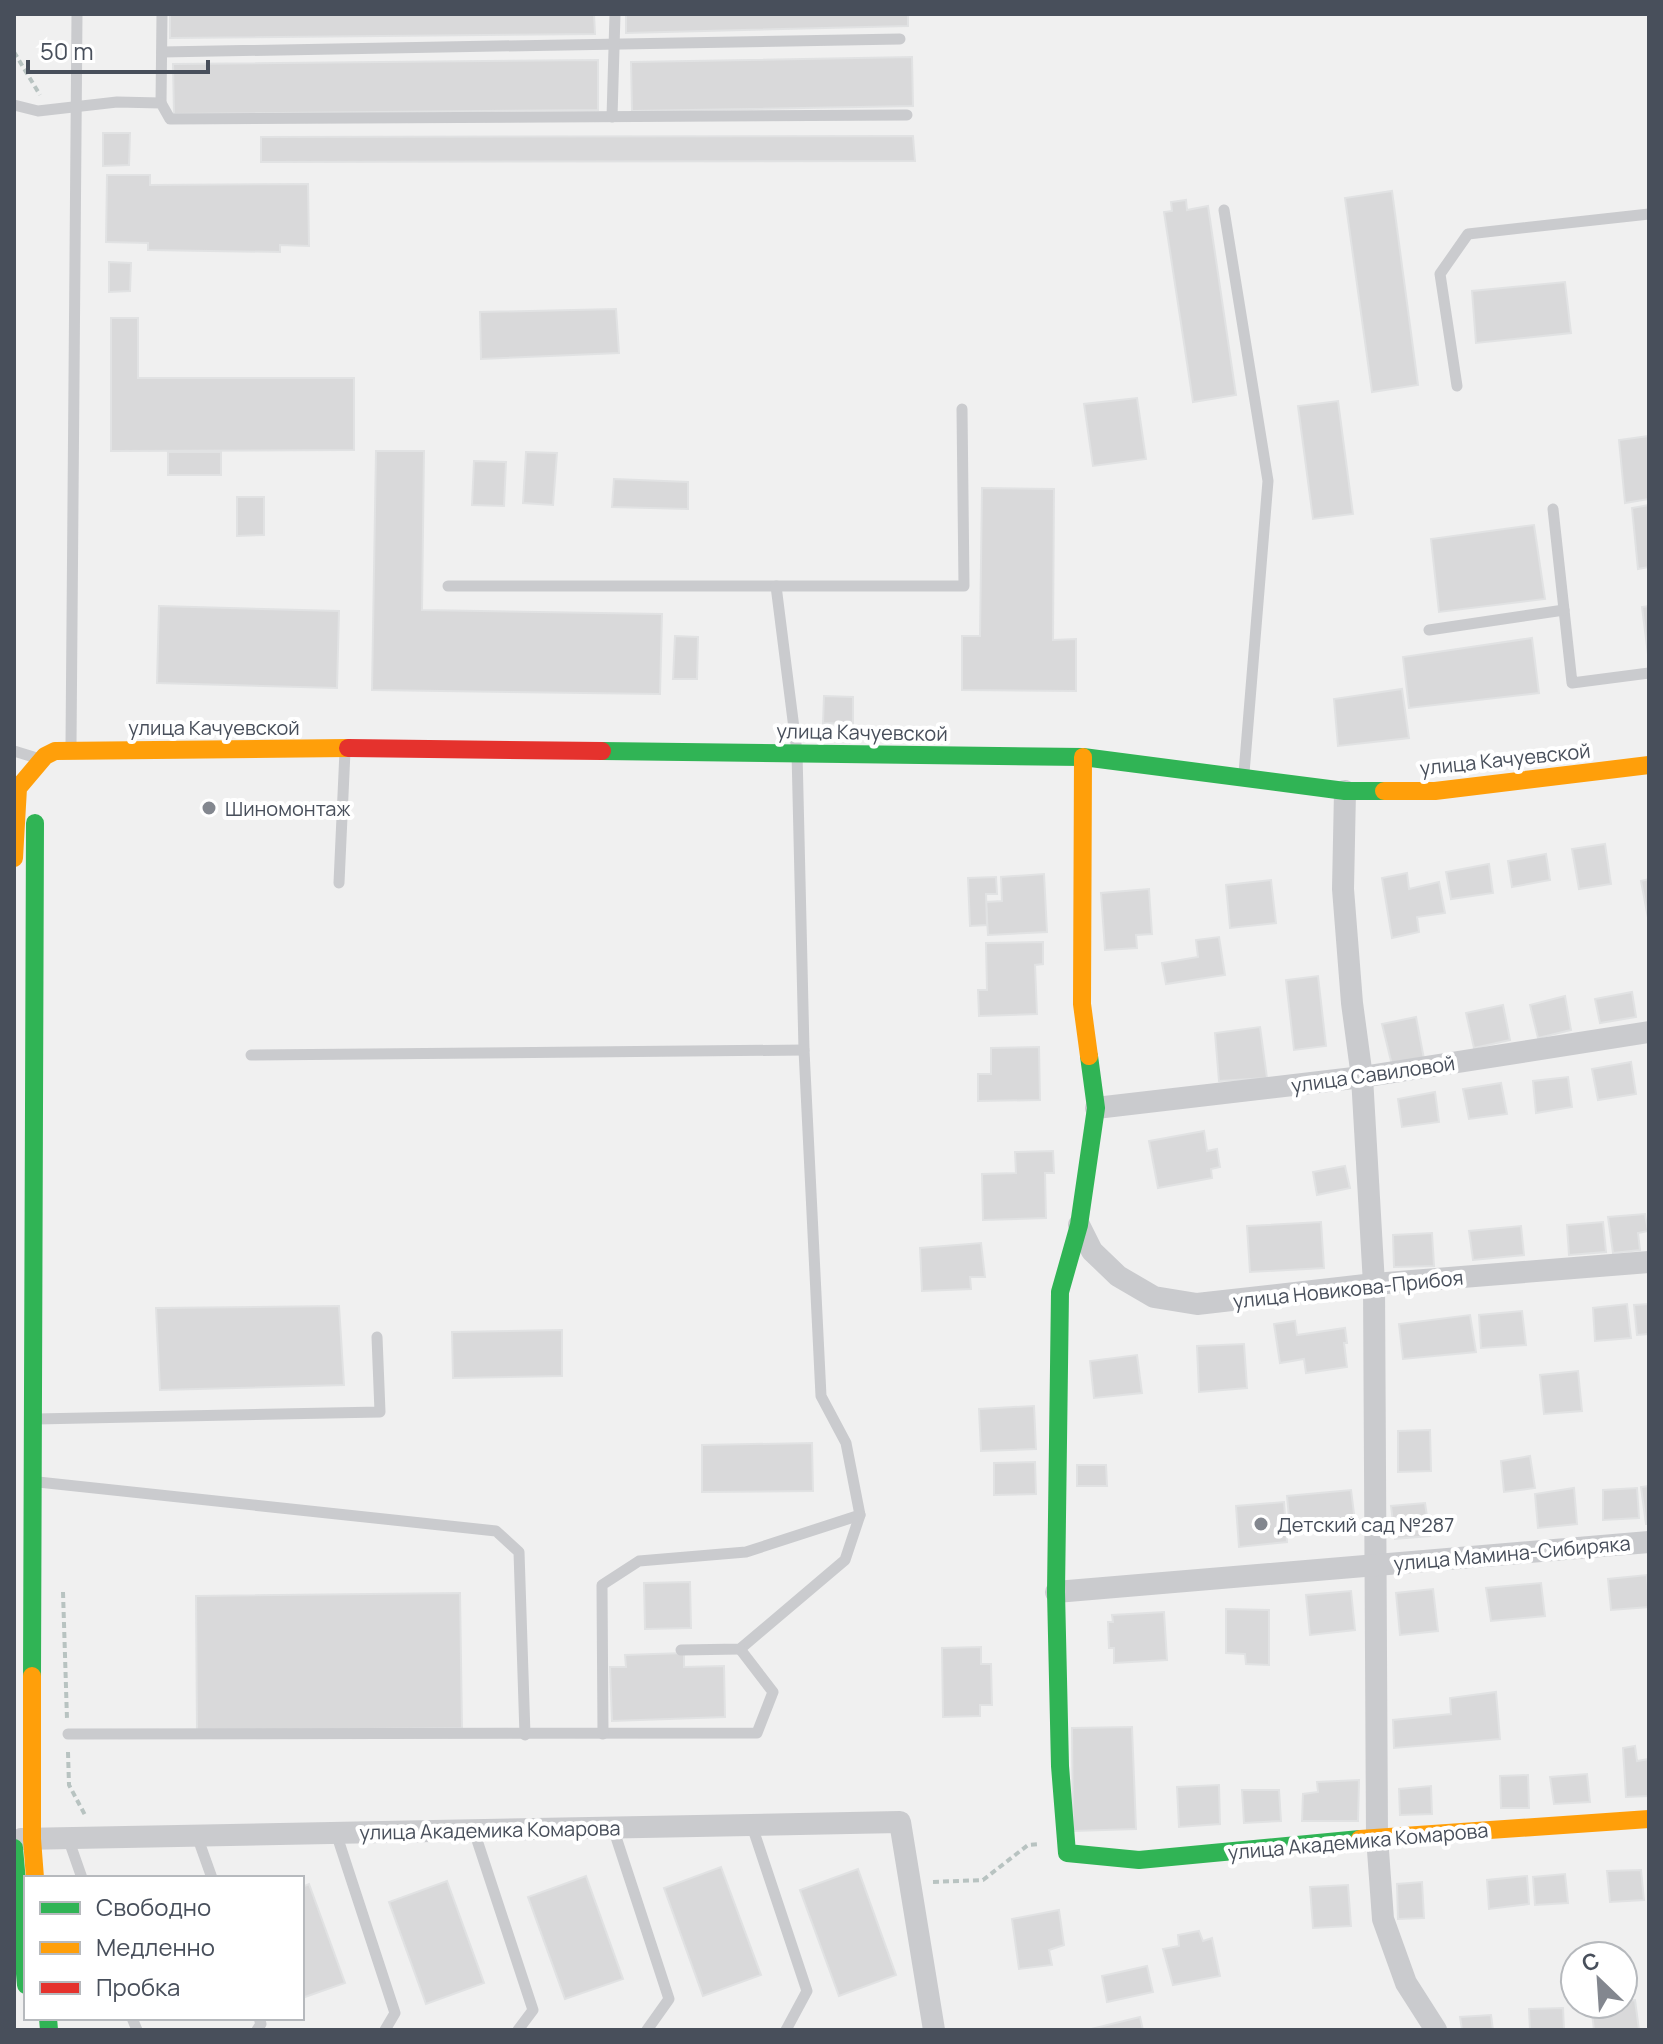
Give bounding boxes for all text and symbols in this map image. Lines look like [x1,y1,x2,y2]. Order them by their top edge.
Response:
scale bar [28,24,208,74]
text: 50 m [40,34,94,67]
street label: улица Качуевской [128,714,300,741]
street label: улица Качуевской [776,717,948,747]
street label: улица Качуевской [1418,737,1592,781]
place label: Шиномонтаж [225,795,350,822]
marker: Шиномонтаж [200,799,218,817]
street label: улица Савиловой [1289,1049,1457,1099]
street label: улица Новикова-Прибоя [1231,1263,1465,1315]
place label: Детский сад №287 [1277,1511,1454,1538]
marker: Детский сад №287 [1252,1515,1270,1533]
street label: улица Мамина-Сибиряка [1392,1529,1632,1577]
street label: улица Академика Комарова [359,1814,621,1846]
street label: улица Академика Комарова [1227,1816,1489,1866]
legend [24,1876,304,2020]
text: Свободно [96,1890,211,1923]
text: Медленно [96,1930,215,1963]
north arrow [1559,1940,1639,2020]
text: С [1577,1945,1604,1979]
text: Пробка [96,1970,180,2003]

